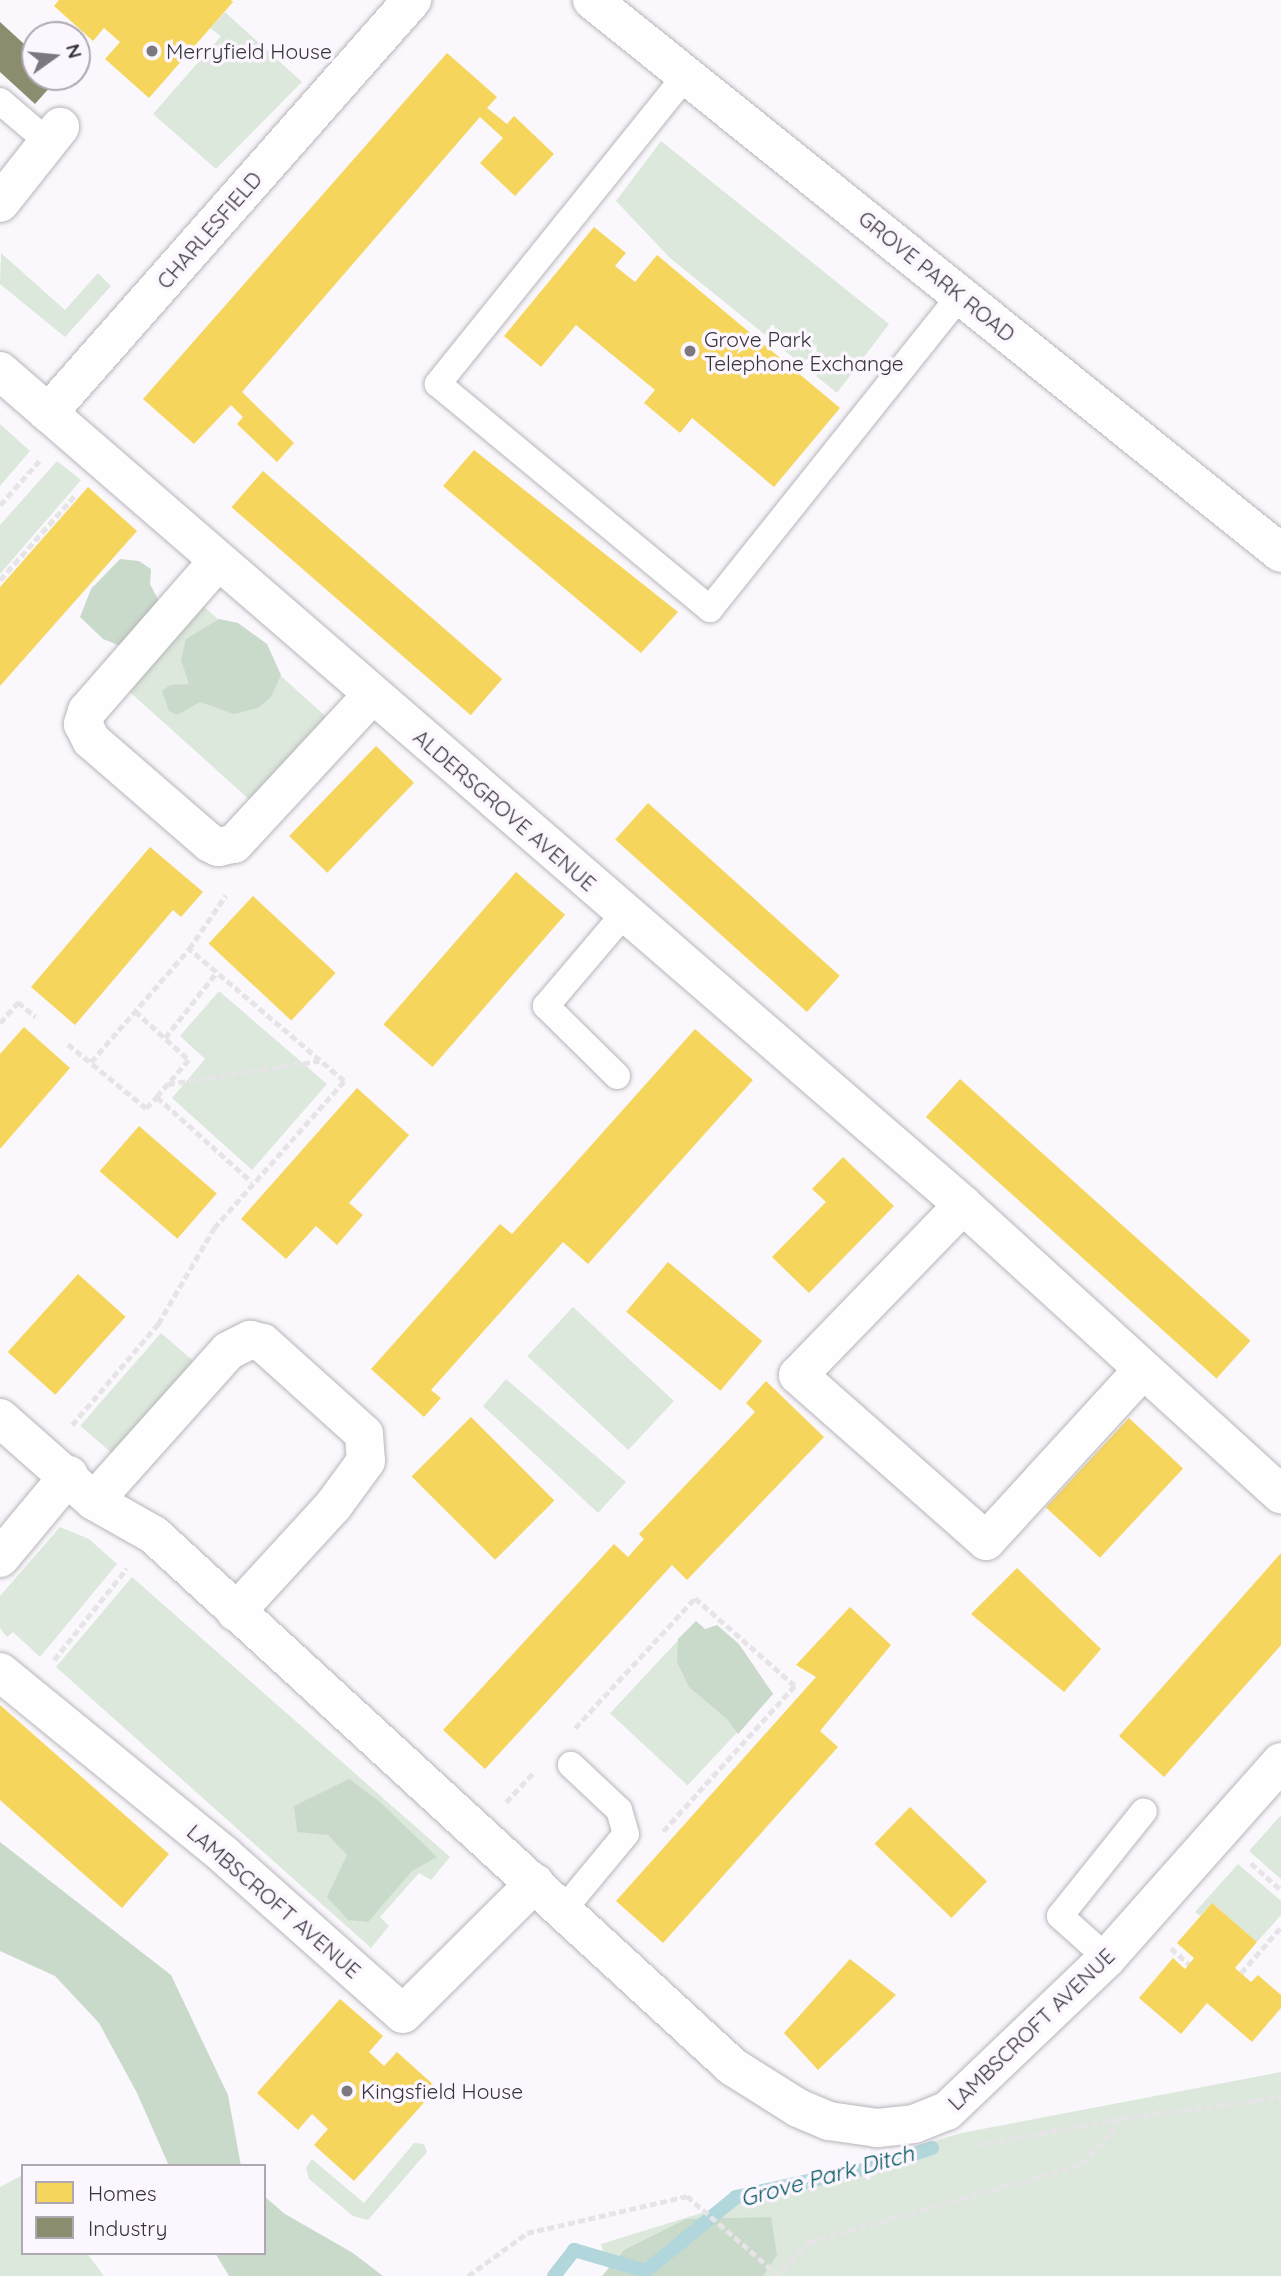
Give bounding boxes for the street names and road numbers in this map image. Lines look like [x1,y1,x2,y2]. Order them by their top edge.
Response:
street label: CHARLESFIELD [151,166,267,294]
street label: GROVE PARK ROAD [854,205,1020,347]
street label: ALDERSGROVE AVENUE [409,724,601,896]
street label: LAMBSCROFT AVENUE [182,1819,366,1983]
street label: LAMBSCROFT AVENUE [943,1943,1119,2115]

